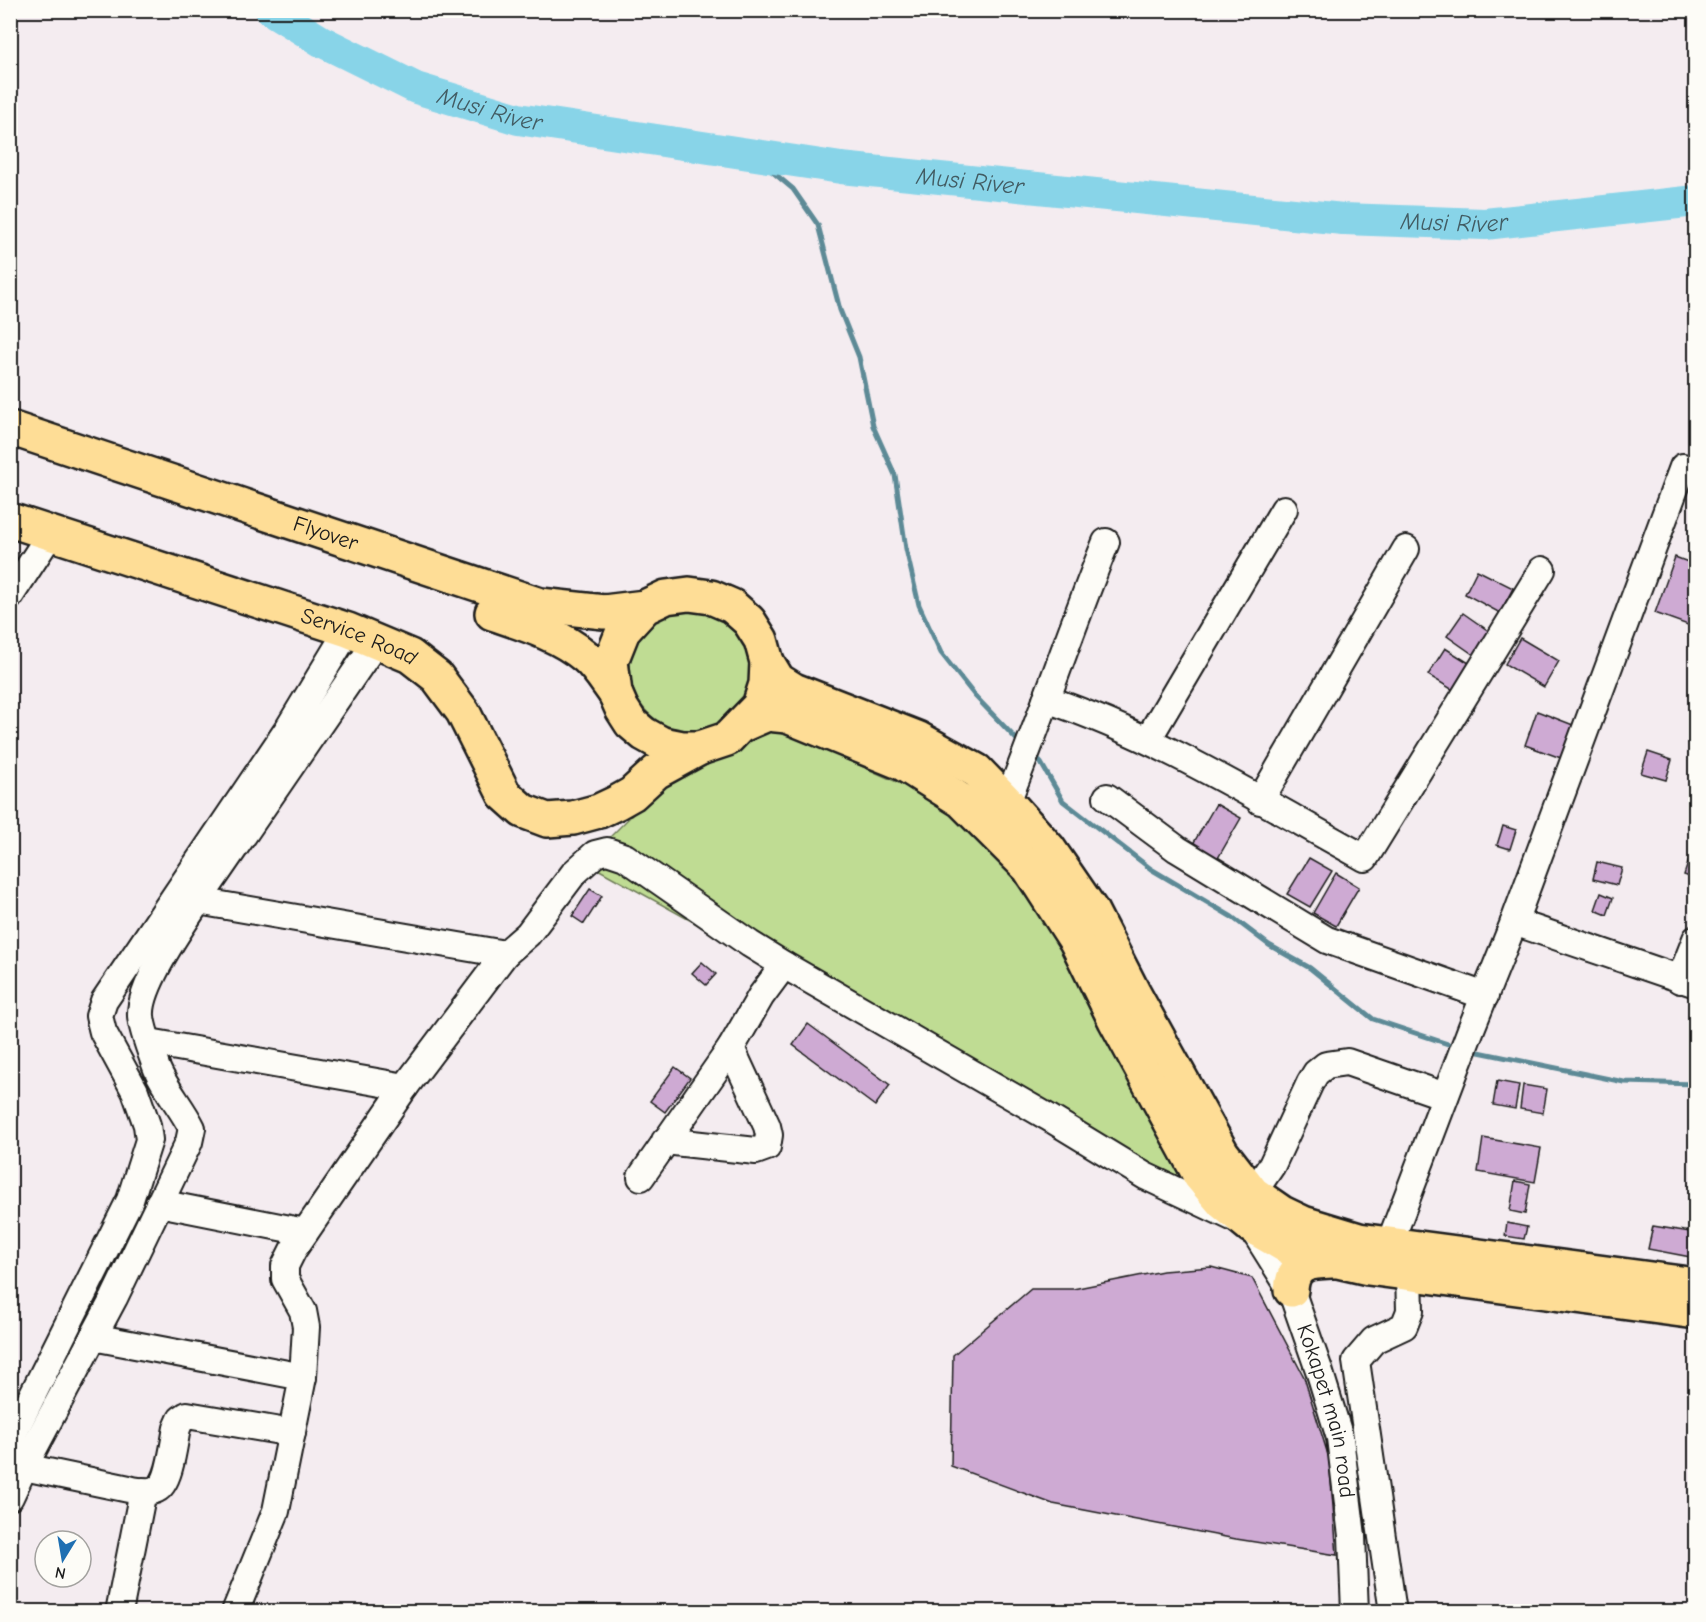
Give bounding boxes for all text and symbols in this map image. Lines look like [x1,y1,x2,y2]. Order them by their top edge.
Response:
water label: Musi River [433,81,546,137]
water label: Musi River [914,162,1027,201]
water label: Musi River [1399,207,1511,238]
street label: Flyover [290,511,362,557]
street label: Service Road [298,603,423,670]
street label: Kokapet main road [1291,1321,1360,1499]
north arrow [33,1529,93,1589]
text: N [53,1563,67,1583]

